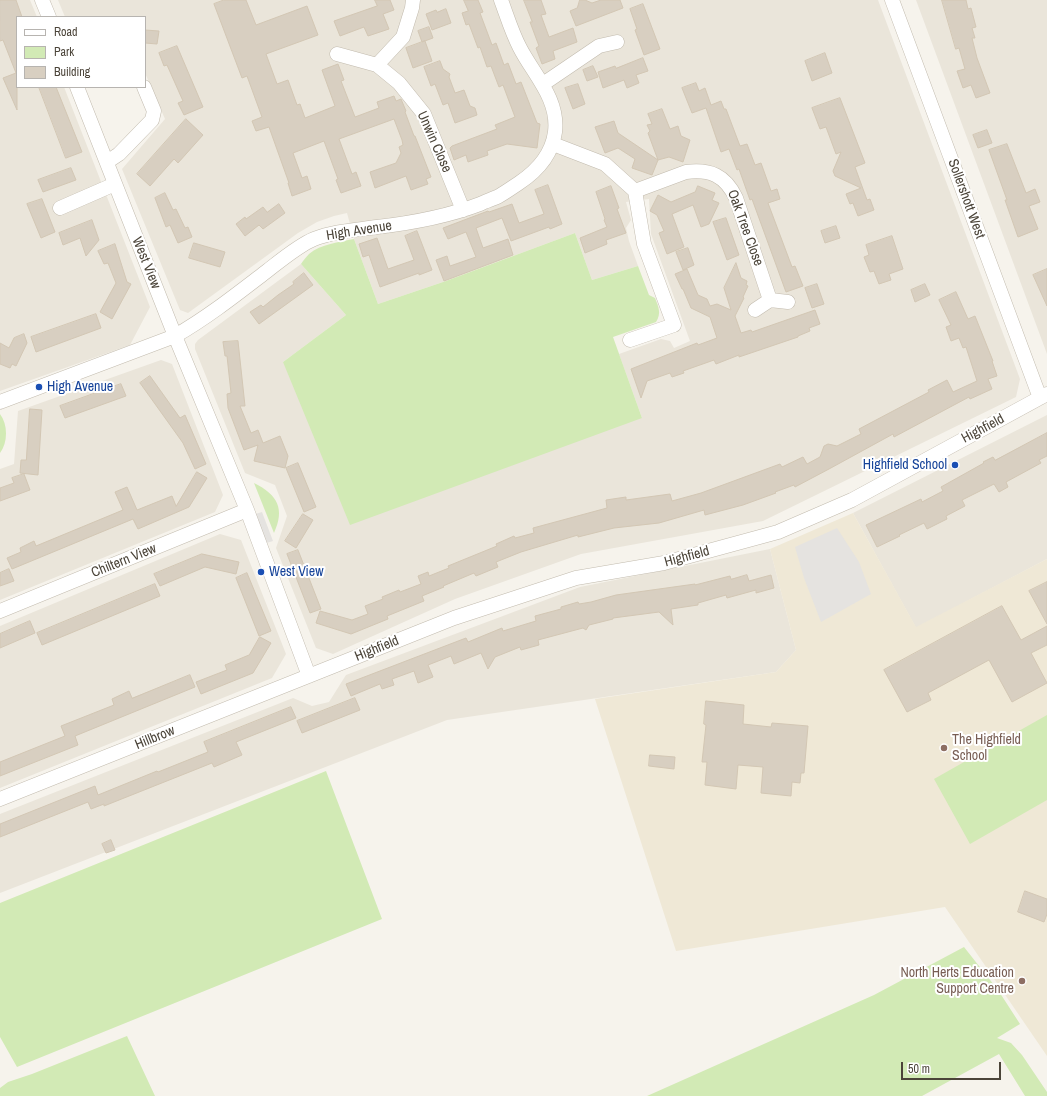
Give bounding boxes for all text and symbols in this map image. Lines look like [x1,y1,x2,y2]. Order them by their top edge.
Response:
legend [16,16,146,88]
text: Road [54,24,78,40]
text: Park [54,44,74,60]
text: Building [54,64,90,80]
street label: Unwin Close [413,109,455,175]
street label: Sollershott West [944,157,988,241]
street label: Oak Tree Close [723,188,767,268]
street label: High Avenue [325,218,393,244]
street label: West View [128,235,164,291]
place label: High Avenue [47,379,113,395]
marker: High Avenue [34,382,44,392]
street label: Highfield [959,411,1007,447]
place label: Highfield School [863,457,947,473]
marker: Highfield School [950,460,960,470]
street label: Chiltern View [89,540,159,582]
street label: Highfield [663,543,711,571]
place label: West View [269,564,323,580]
marker: West View [256,567,266,577]
street label: Highfield [353,633,401,665]
street label: Hillbrow [133,722,177,754]
place label: The Highfield School [952,732,1021,764]
marker: The Highfield School [939,743,949,753]
place label: North Herts Education Support Centre [900,965,1014,998]
marker: North Herts Education Support Centre [1017,976,1027,986]
scale bar [903,1054,1003,1080]
text: 50 m [908,1061,930,1077]

